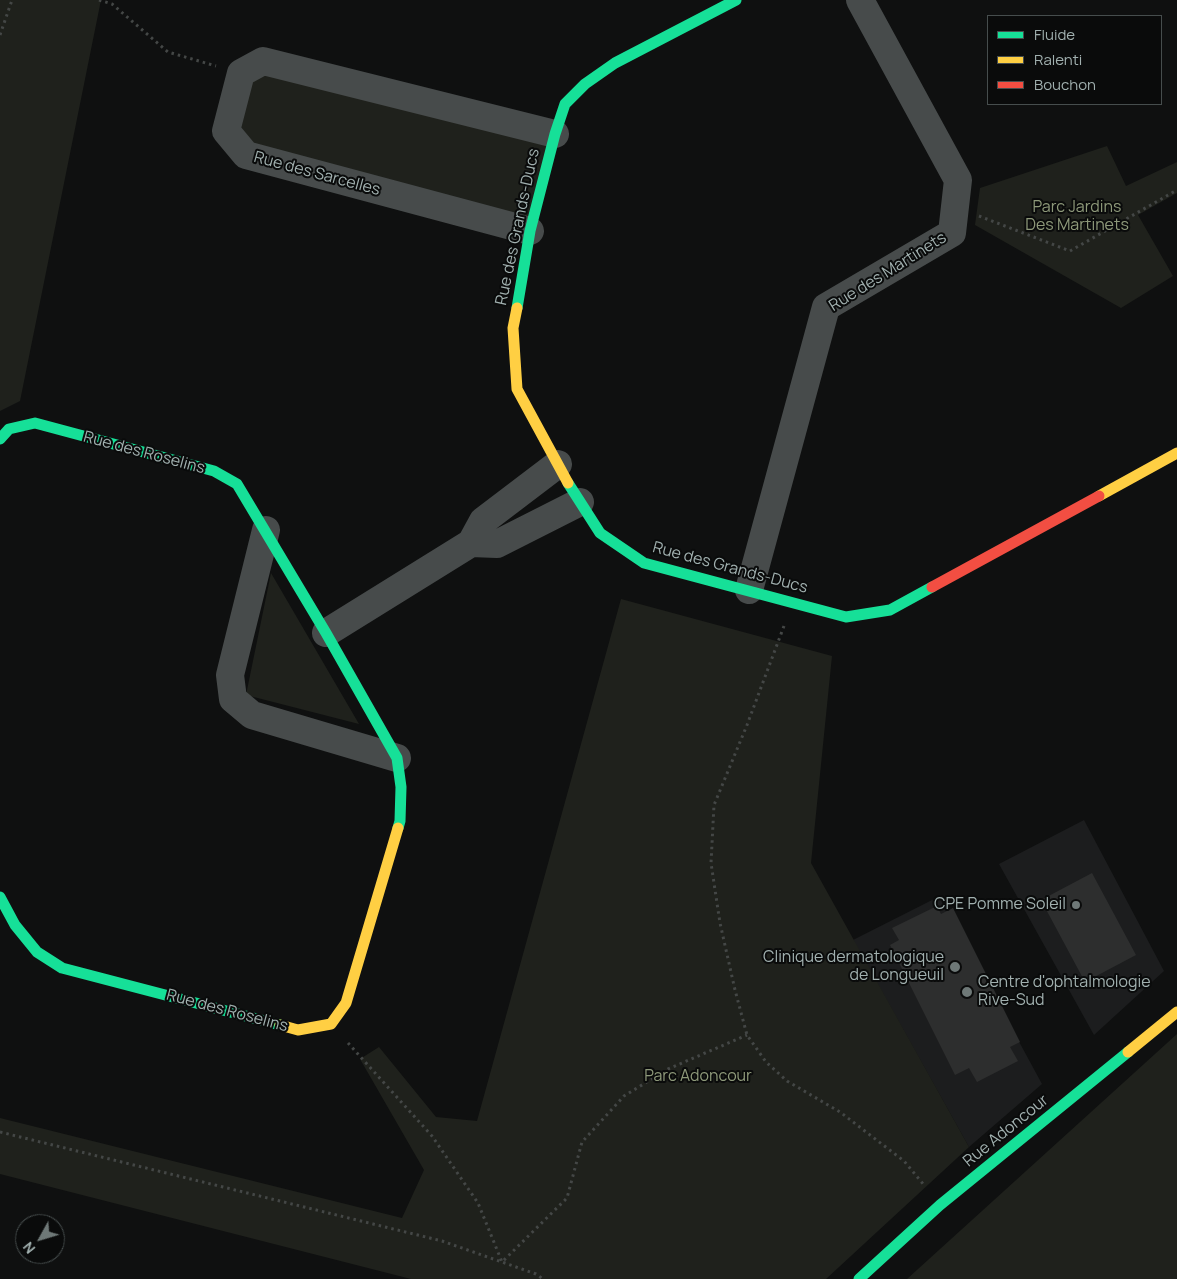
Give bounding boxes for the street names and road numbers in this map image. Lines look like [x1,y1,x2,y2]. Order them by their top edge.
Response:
street label: Rue des Grands-Ducs [492,147,544,307]
street label: Rue des Sarcelles [252,148,382,200]
street label: Rue des Martinets [826,228,950,316]
street label: Rue des Roselins [81,428,207,478]
street label: Rue des Grands-Ducs [650,538,810,598]
street label: Rue des Roselins [164,986,290,1036]
street label: Rue Adoncour [960,1091,1052,1171]

